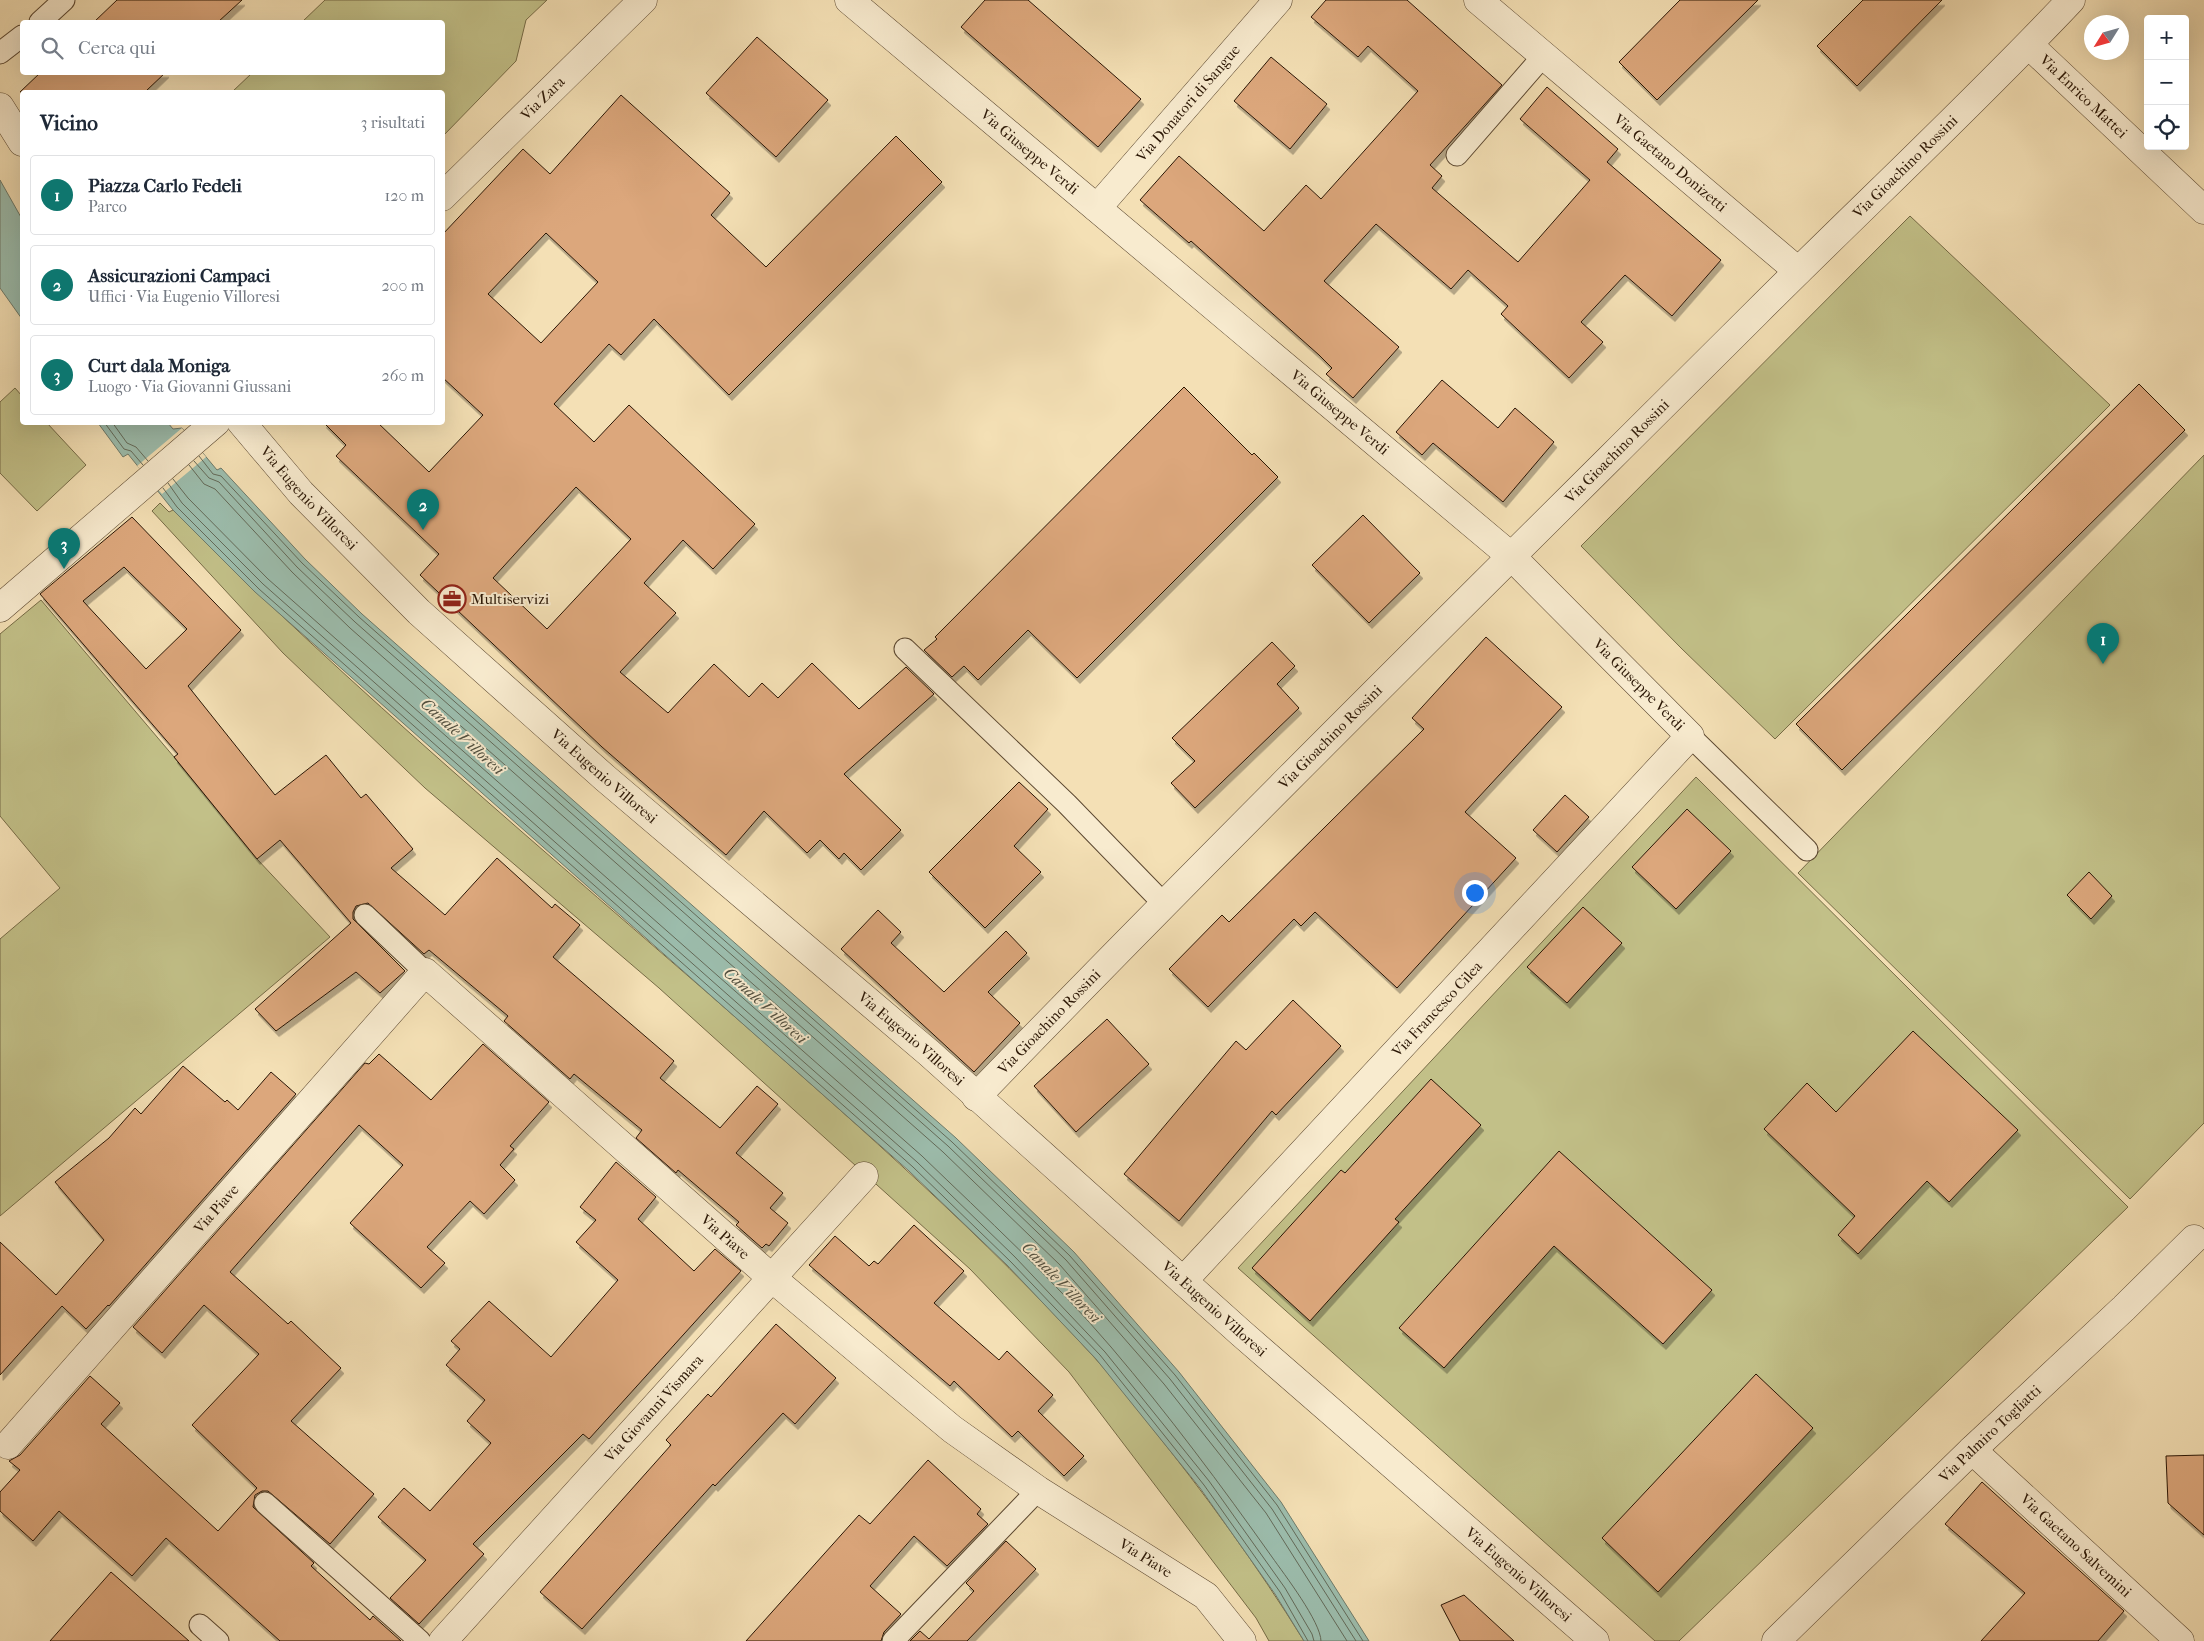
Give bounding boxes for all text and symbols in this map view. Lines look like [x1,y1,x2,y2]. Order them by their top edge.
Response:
north arrow [2084,15,2129,60]
map controls [2144,15,2189,150]
button: + [2144,15,2189,60]
search box [20,20,445,75]
icon: search [38,34,66,62]
text: Cerca qui [78,37,156,59]
street label: Via Donatori di Sangue [1132,41,1244,166]
street label: Via Enrico Mattei [2035,50,2131,142]
button: − [2144,60,2189,105]
street label: Via Zara [516,72,569,125]
street label: Via Giuseppe Verdi [976,105,1083,199]
button: locate [2144,105,2189,150]
street label: Via Gaetano Donizetti [1609,109,1731,216]
text: Vicino [40,111,98,135]
street label: Via Gioachino Rossini [1848,111,1962,223]
text: 3 risultati [361,113,425,132]
text: Piazza Carlo Fedeli [88,175,242,197]
text: 1 [54,186,60,205]
text: 120 m [385,186,424,205]
text: Parco [88,197,127,216]
text: Assicurazioni Campaci [88,265,270,287]
text: 2 [53,276,61,295]
text: 200 m [381,276,424,295]
text: Uffici · Via Eugenio Villoresi [88,287,280,306]
text: Curt dala Moniga [88,355,230,377]
street label: Via Giuseppe Verdi [1286,365,1393,459]
text: 3 [54,366,60,385]
text: 260 m [382,366,424,385]
text: Luogo · Via Giovanni Giussani [88,377,291,396]
street label: Via Gioachino Rossini [1561,395,1673,507]
street label: Via Eugenio Villoresi [256,442,362,554]
pin: 2 [407,489,439,530]
pin: 3 [48,528,80,569]
office icon: Multiservizi [437,584,467,614]
place label: Multiservizi [471,590,550,608]
pin: 1 [2087,623,2119,664]
street label: Via Giuseppe Verdi [1589,634,1689,735]
street label: Via Gioachino Rossini [1274,681,1386,794]
water label: Canale Villoresi [417,694,509,780]
street label: Via Eugenio Villoresi [547,724,661,828]
your location [1462,880,1488,906]
street label: Via Francesco Cilea [1387,957,1487,1061]
water label: Canale Villoresi [720,963,812,1049]
street label: Via Gioachino Rossini [993,965,1105,1079]
street label: Via Eugenio Villoresi [854,987,969,1090]
street label: Via Piave [189,1180,243,1238]
street label: Via Piave [696,1210,754,1264]
water label: Canale Villoresi [1018,1238,1106,1328]
street label: Via Eugenio Villoresi [1157,1257,1271,1361]
street label: Via Giovanni Vismara [600,1350,708,1466]
street label: Via Palmiro Togliatti [1935,1381,2045,1487]
street label: Via Gaetano Salvemini [2016,1489,2136,1601]
street label: Via Eugenio Villoresi [1461,1523,1576,1626]
street label: Via Piave [1115,1534,1176,1582]

